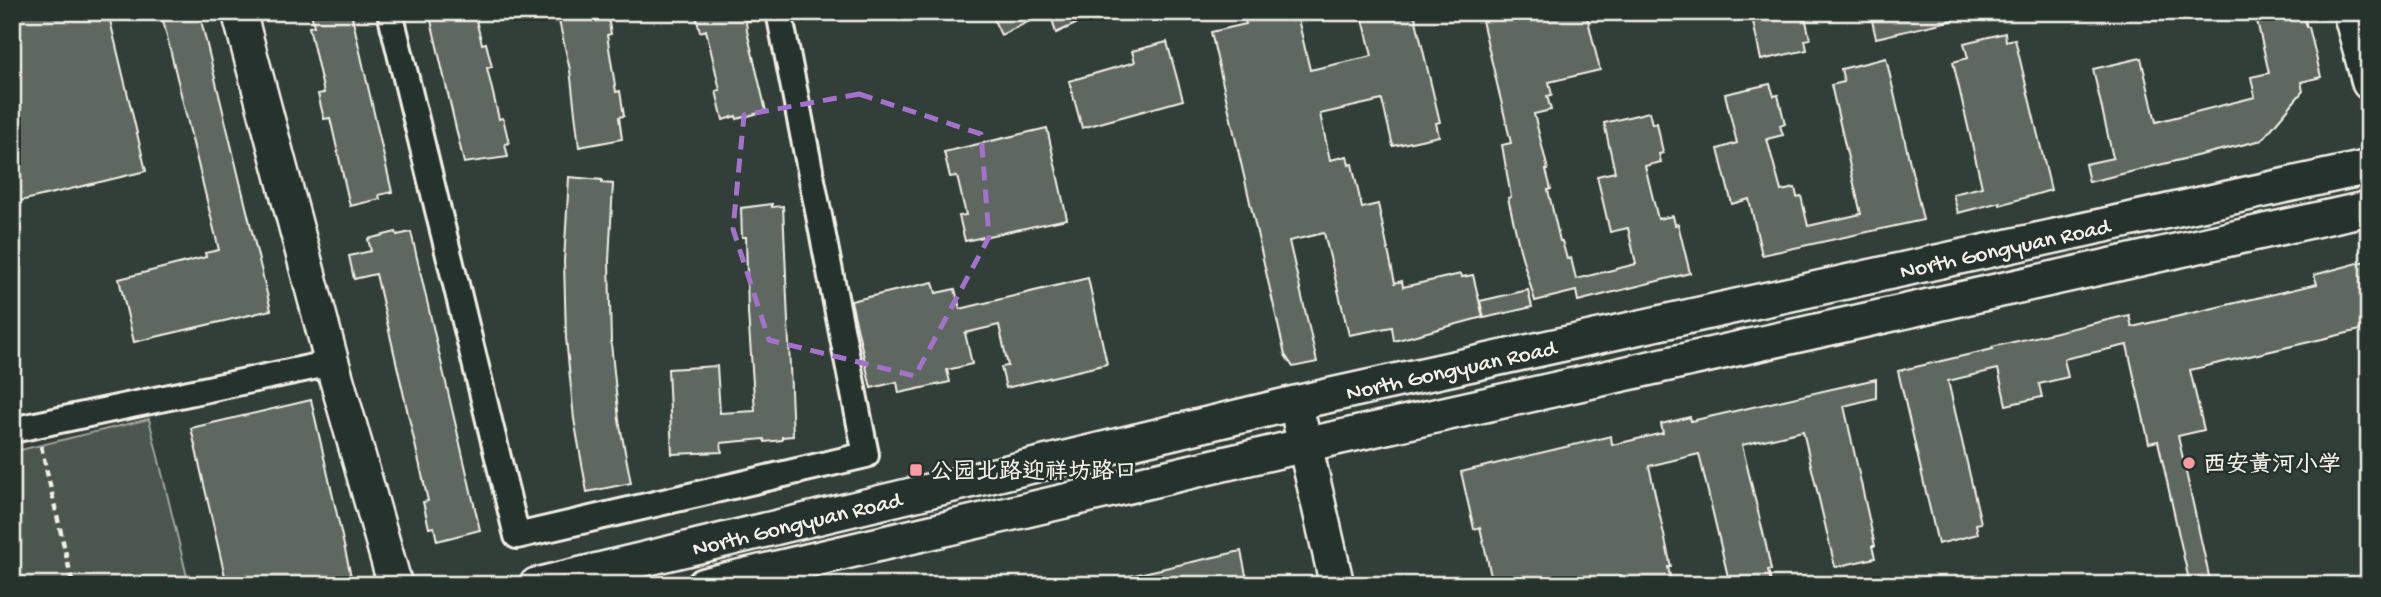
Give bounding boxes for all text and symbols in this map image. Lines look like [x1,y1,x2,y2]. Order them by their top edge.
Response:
street label: North Gongyuan Road [1898,214,2114,287]
street label: North Gongyuan Road [1344,336,1561,408]
place label: 西安黄河小学 [2203,452,2341,480]
marker: 西安黄河小学 [2181,455,2197,471]
place label: 公园北路迎祥坊路口 [930,458,1137,487]
marker: 公园北路迎祥坊路口 [908,462,924,478]
street label: North Gongyuan Road [690,487,906,564]

